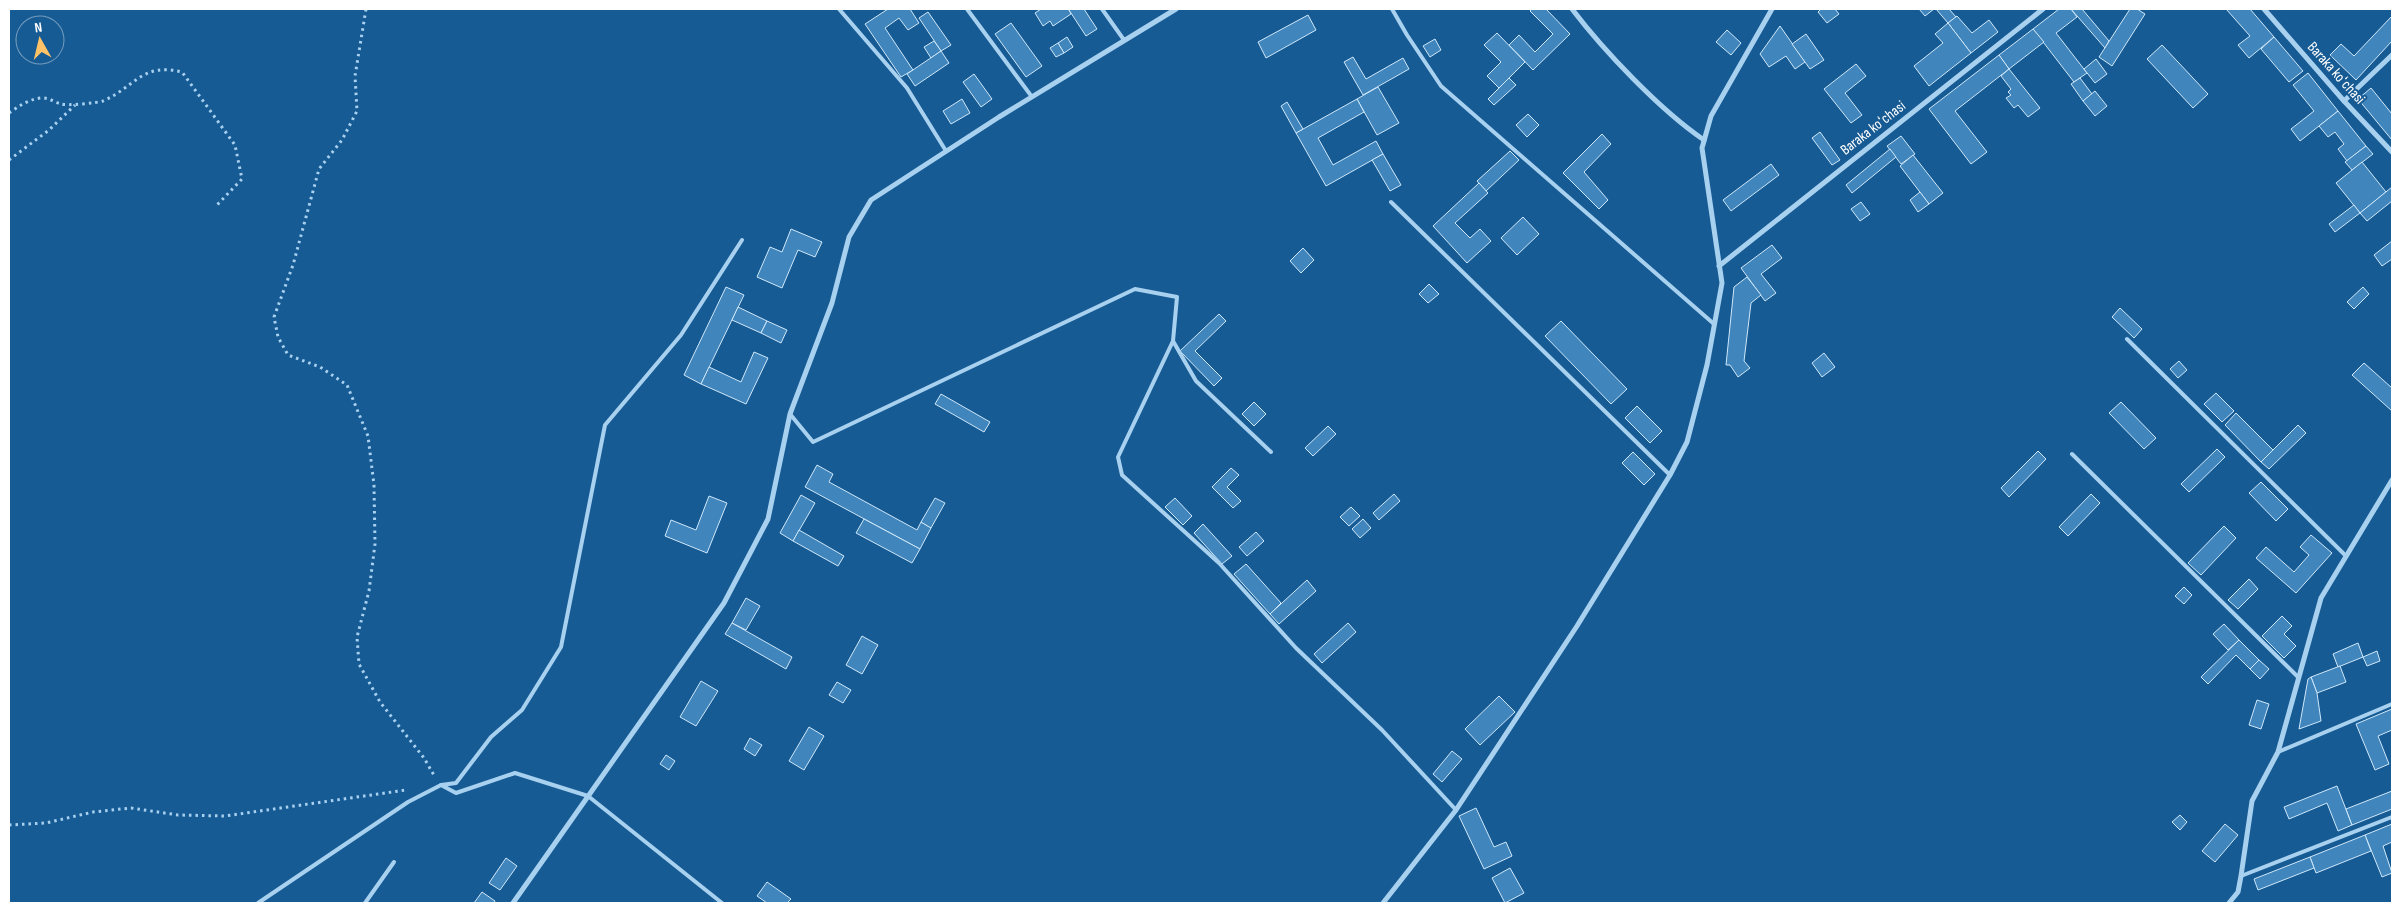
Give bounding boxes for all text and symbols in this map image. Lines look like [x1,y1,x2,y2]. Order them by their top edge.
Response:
north arrow [15,15,65,65]
text: N [33,19,43,37]
street label: Baraka koʻchasi [2303,38,2369,108]
street label: Baraka koʻchasi [1837,96,1910,159]

